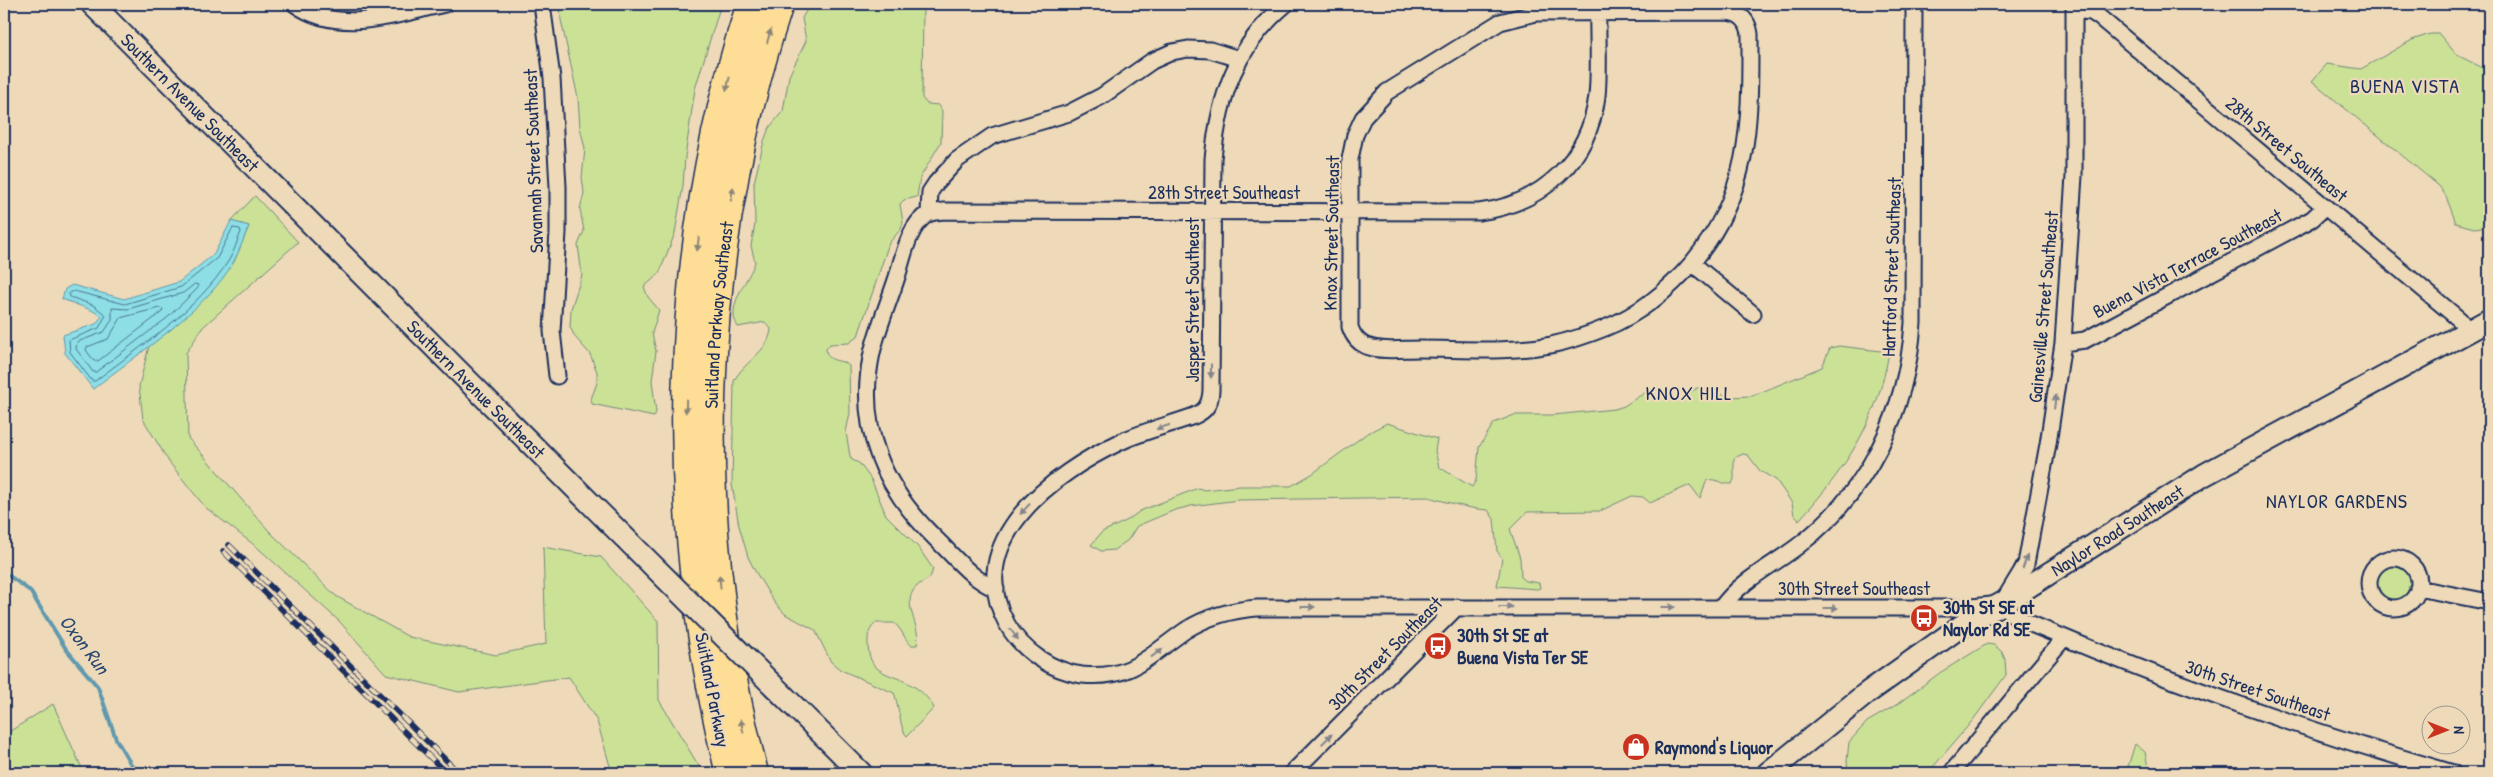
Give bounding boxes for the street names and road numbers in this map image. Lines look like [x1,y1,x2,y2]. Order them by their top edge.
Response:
street label: Southern Avenue Southeast [115,27,266,178]
street label: Savannah Street Southeast [517,68,549,253]
street label: 28th Street Southeast [2220,90,2354,208]
street label: Knox Street Southeast [1317,155,1345,311]
street label: Hartford Street Southeast [1875,176,1907,357]
street label: 28th Street Southeast [1148,179,1300,205]
street label: Buena Vista Terrace Southeast [2088,202,2287,324]
street label: Gainesville Street Southeast [2022,210,2064,404]
street label: Jasper Street Southeast [1179,217,1205,383]
street label: Suitland Parkway Southeast [698,219,740,409]
street label: Southern Avenue Southeast [401,314,552,465]
street label: Naylor Road Southeast [2046,478,2189,582]
street label: 30th Street Southeast [1778,575,1930,601]
street label: 30th Street Southeast [1322,590,1448,716]
street label: Suitland Parkway [689,631,737,749]
street label: 30th Street Southeast [2182,653,2334,727]

